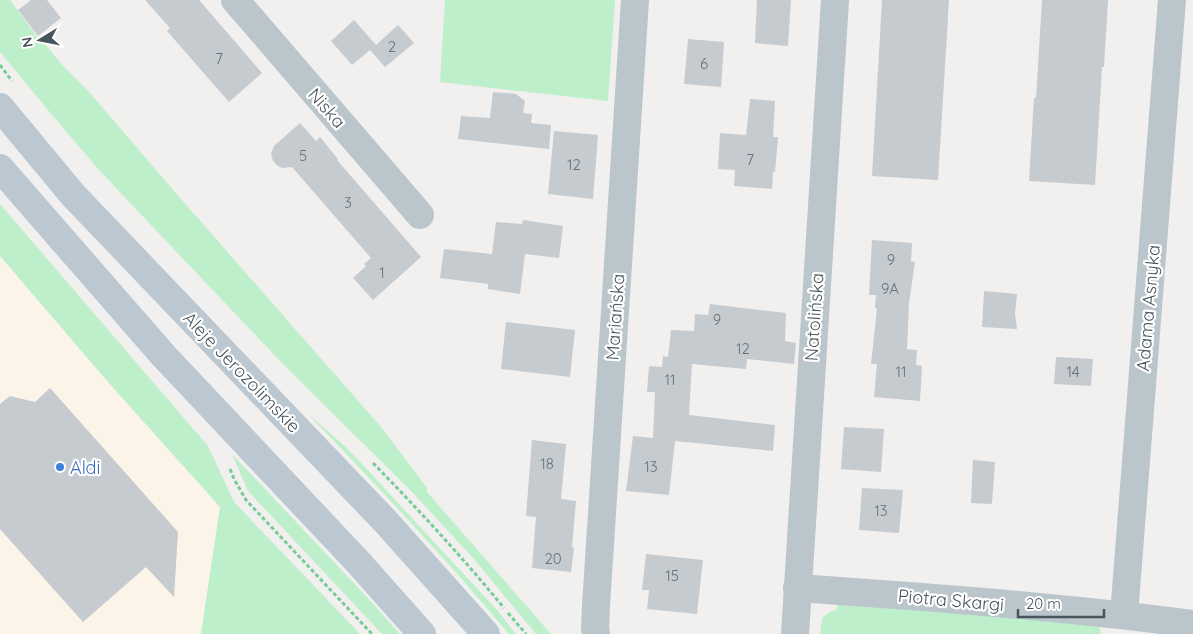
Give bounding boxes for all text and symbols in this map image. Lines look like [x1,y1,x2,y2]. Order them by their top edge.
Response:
north arrow [15,15,65,65]
text: N [17,36,37,49]
house number: 2 [388,37,396,56]
house number: 7 [215,49,223,68]
house number: 6 [700,54,708,73]
street label: Niska [303,83,351,133]
house number: 5 [299,146,307,165]
house number: 7 [746,150,754,169]
house number: 12 [567,155,581,174]
house number: 3 [344,193,352,212]
street label: Adama Asnyka [1131,244,1165,372]
house number: 9 [887,250,895,269]
house number: 1 [379,263,385,282]
street label: Natolińska [799,272,829,362]
street label: Mariańska [601,273,629,361]
house number: 9A [881,279,899,298]
street label: Aleje Jerozolimskie [178,307,306,437]
house number: 9 [713,310,721,329]
house number: 12 [736,339,750,358]
house number: 11 [895,362,907,381]
house number: 14 [1066,362,1080,381]
house number: 11 [664,370,676,389]
house number: 18 [540,454,554,473]
place label: Aldi [70,456,100,479]
house number: 13 [644,457,658,476]
marker: Aldi [54,461,66,473]
house number: 13 [874,501,888,520]
house number: 20 [544,549,562,568]
house number: 15 [665,566,679,585]
street label: Piotra Skargi [897,584,1005,616]
scale bar [1018,586,1104,618]
text: 20 m [1026,594,1061,613]

